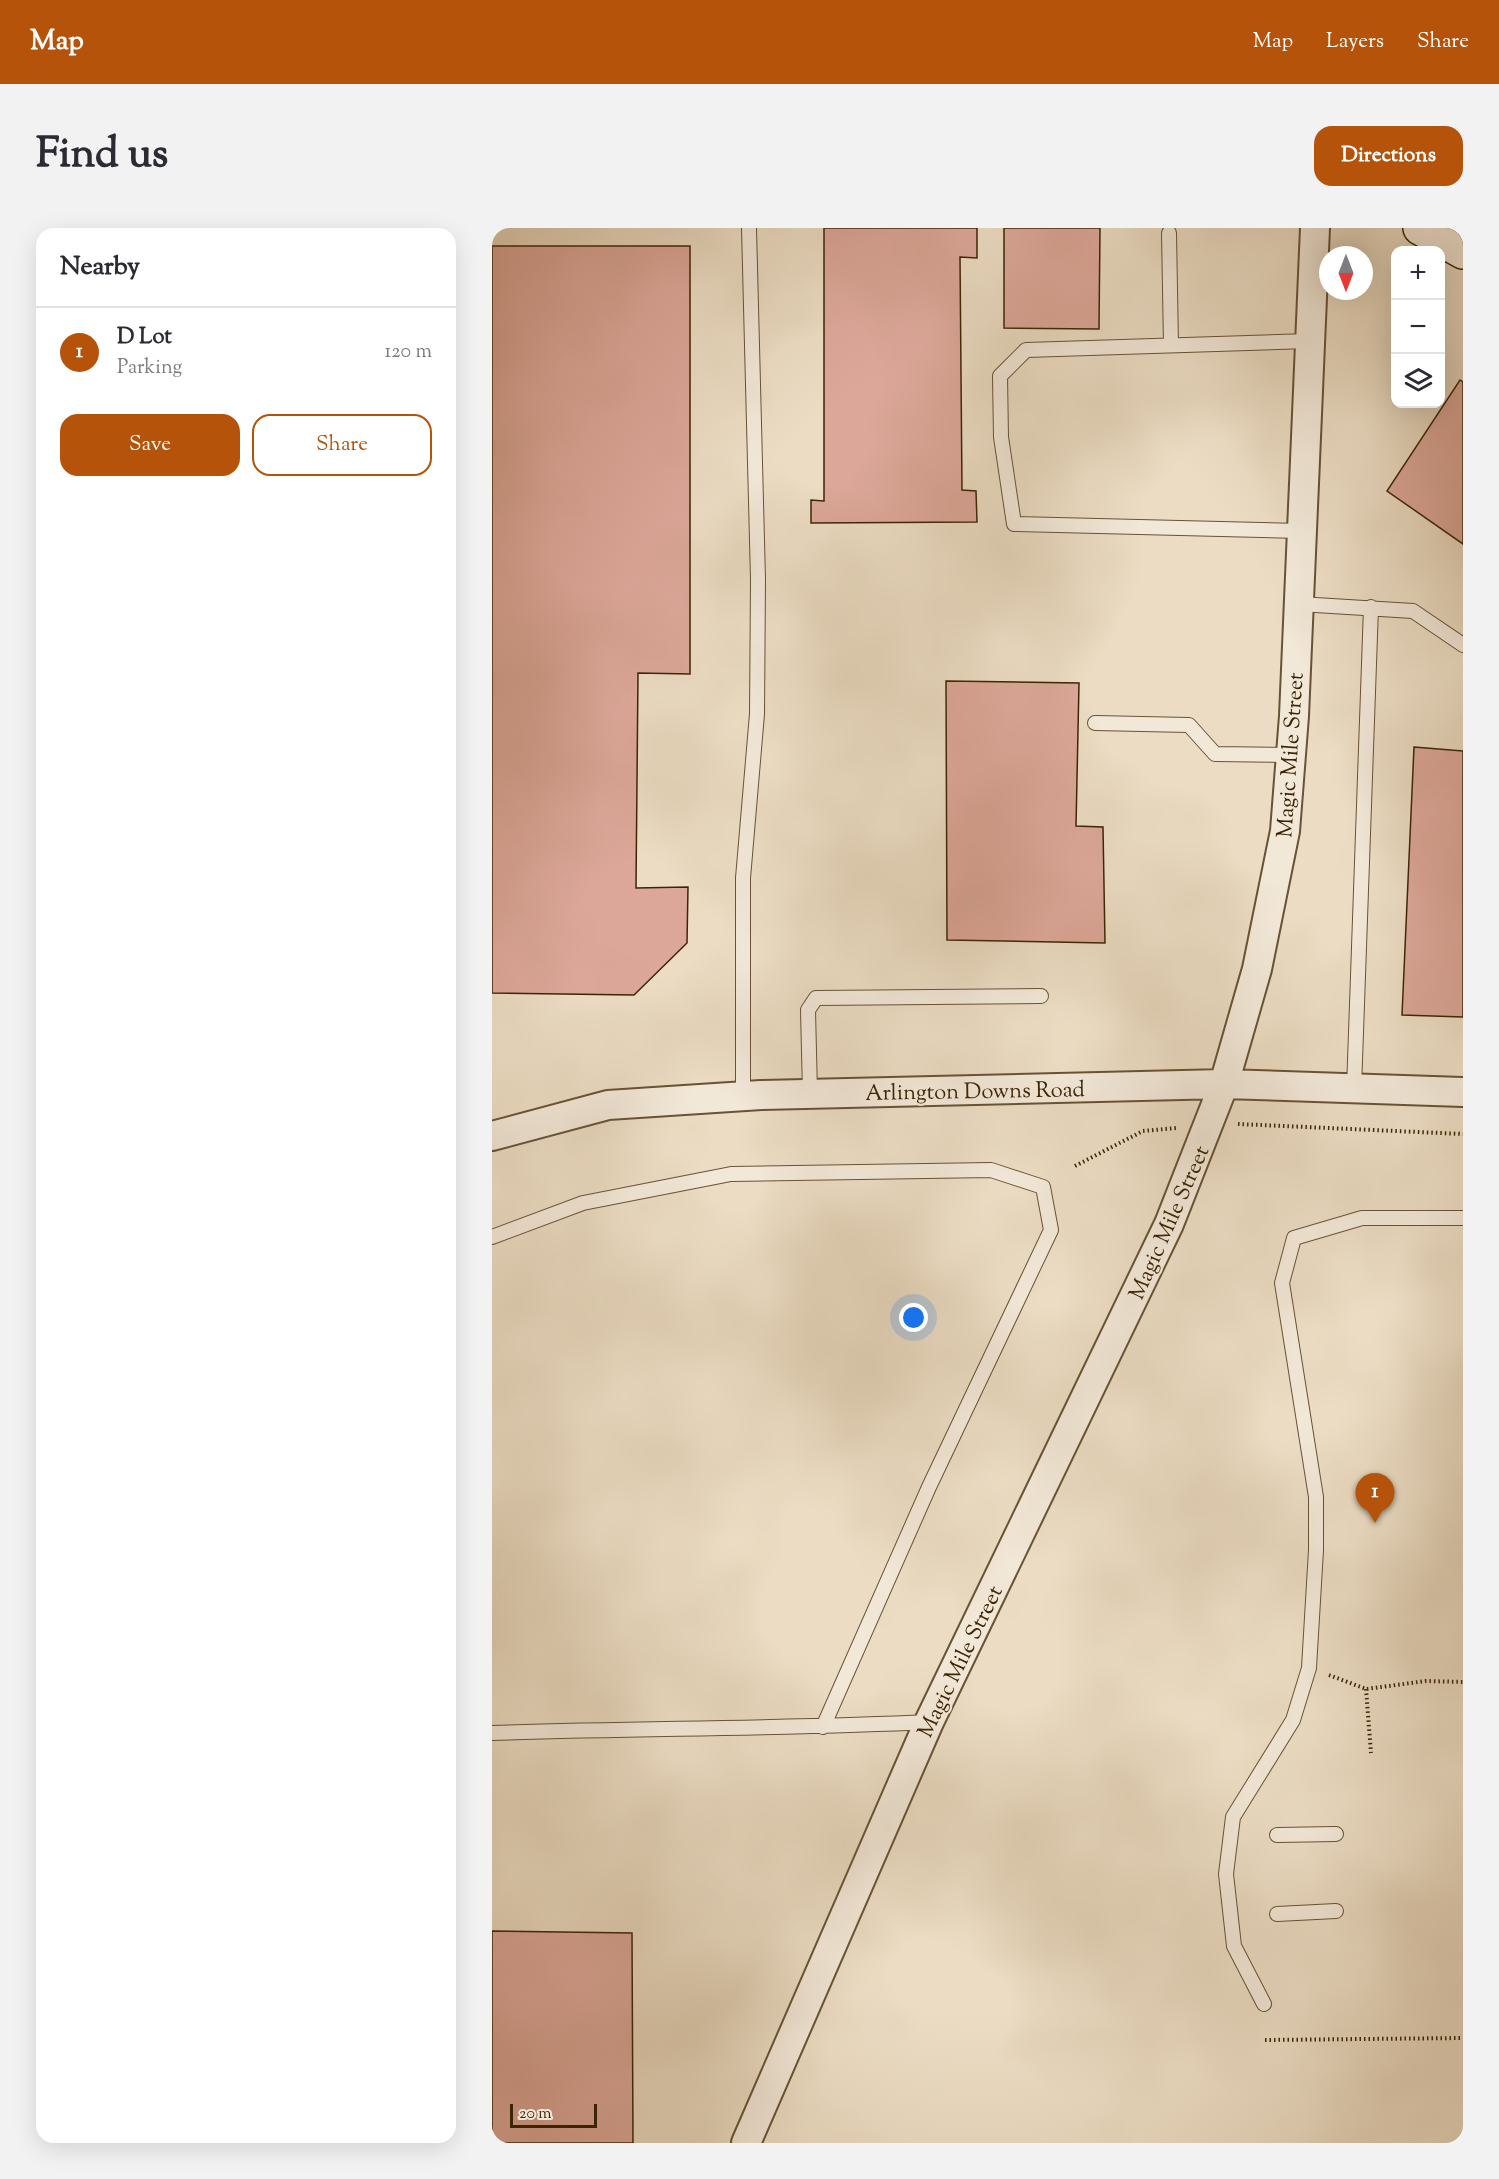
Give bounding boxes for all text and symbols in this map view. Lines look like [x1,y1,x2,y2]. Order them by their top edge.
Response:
text: Map [30,22,84,62]
text: Map [1253,27,1293,57]
text: Layers [1326,27,1384,57]
text: Share [1417,27,1469,57]
text: Find us [36,126,168,186]
button: Directions [1314,126,1463,186]
north arrow [1319,246,1373,300]
map controls [1391,246,1445,408]
button: + [1391,246,1445,300]
text: Nearby [60,249,140,286]
button: − [1391,300,1445,354]
text: D Lot [117,322,172,354]
text: 1 [76,338,83,367]
text: 120 m [384,338,432,367]
text: Parking [117,354,182,383]
button: layers [1391,354,1445,408]
button: Save [60,414,240,476]
button: Share [252,414,432,476]
street label: Magic Mile Street [1270,671,1314,839]
street label: Arlington Downs Road [865,1075,1085,1111]
street label: Magic Mile Street [1122,1141,1219,1305]
your location [899,1303,928,1332]
pin: 1 [1356,1474,1394,1523]
street label: Magic Mile Street [911,1580,1013,1744]
scale bar [510,2101,597,2128]
text: 20 m [519,2103,552,2126]

